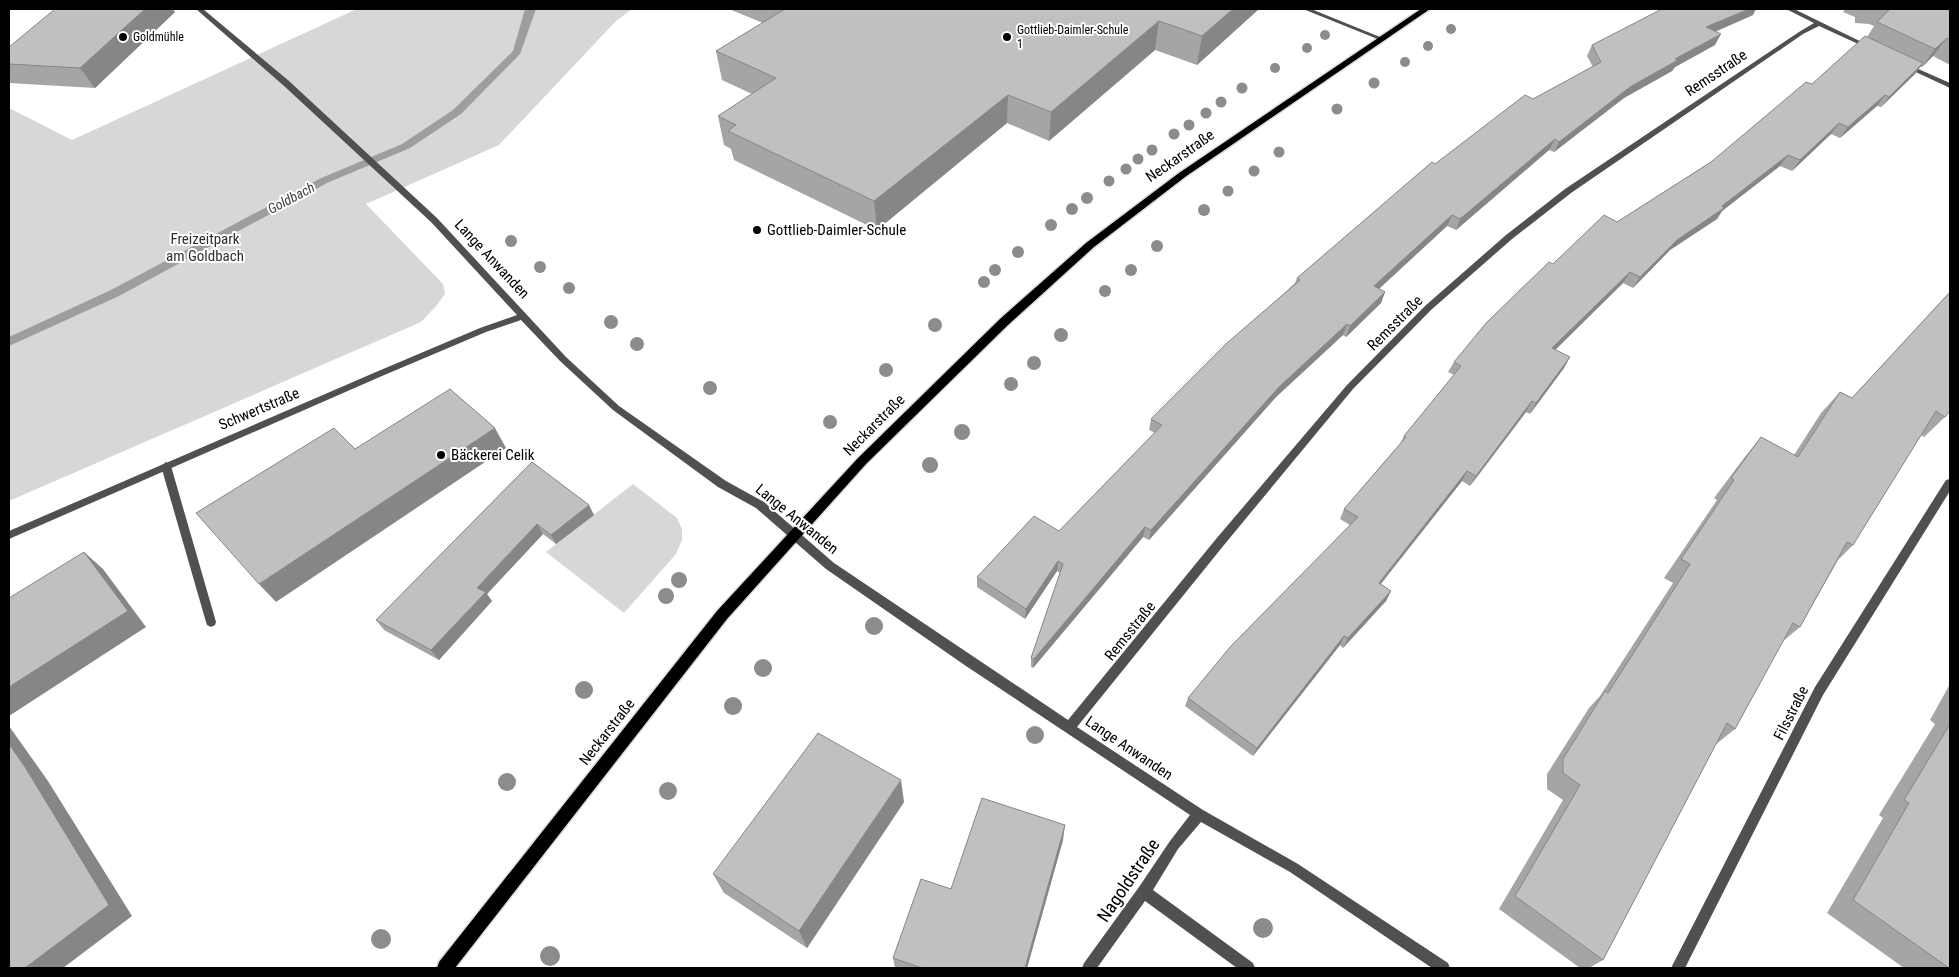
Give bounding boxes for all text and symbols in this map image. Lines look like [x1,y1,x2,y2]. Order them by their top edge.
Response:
place label: Gottlieb-Daimler-Schule 1 [1017,23,1129,51]
place label: Goldmühle [133,30,184,44]
marker: Goldmühle [117,31,129,43]
marker: Gottlieb-Daimler-Schule 1 [1001,31,1013,43]
street label: Remsstraße [1682,46,1750,100]
street label: Neckarstraße [1142,126,1218,186]
water label: Goldbach [265,179,317,217]
street label: Lange Anwanden [451,216,533,302]
place label: Gottlieb-Daimler-Schule [767,221,906,239]
marker: Gottlieb-Daimler-Schule [751,224,763,236]
park label: Freizeitpark am Goldbach [166,230,244,265]
street label: Remsstraße [1364,292,1426,354]
street label: Schwertstraße [216,384,302,434]
street label: Neckarstraße [840,391,908,459]
place label: Bäckerei Celik [451,446,535,464]
marker: Bäckerei Celik [435,449,447,461]
street label: Lange Anwanden [752,480,842,558]
street label: Remsstraße [1101,598,1159,664]
street label: Filsstraße [1770,683,1812,743]
street label: Neckarstraße [575,695,639,769]
street label: Lange Anwanden [1082,712,1176,784]
street label: Nagoldstraße [1092,834,1164,926]

